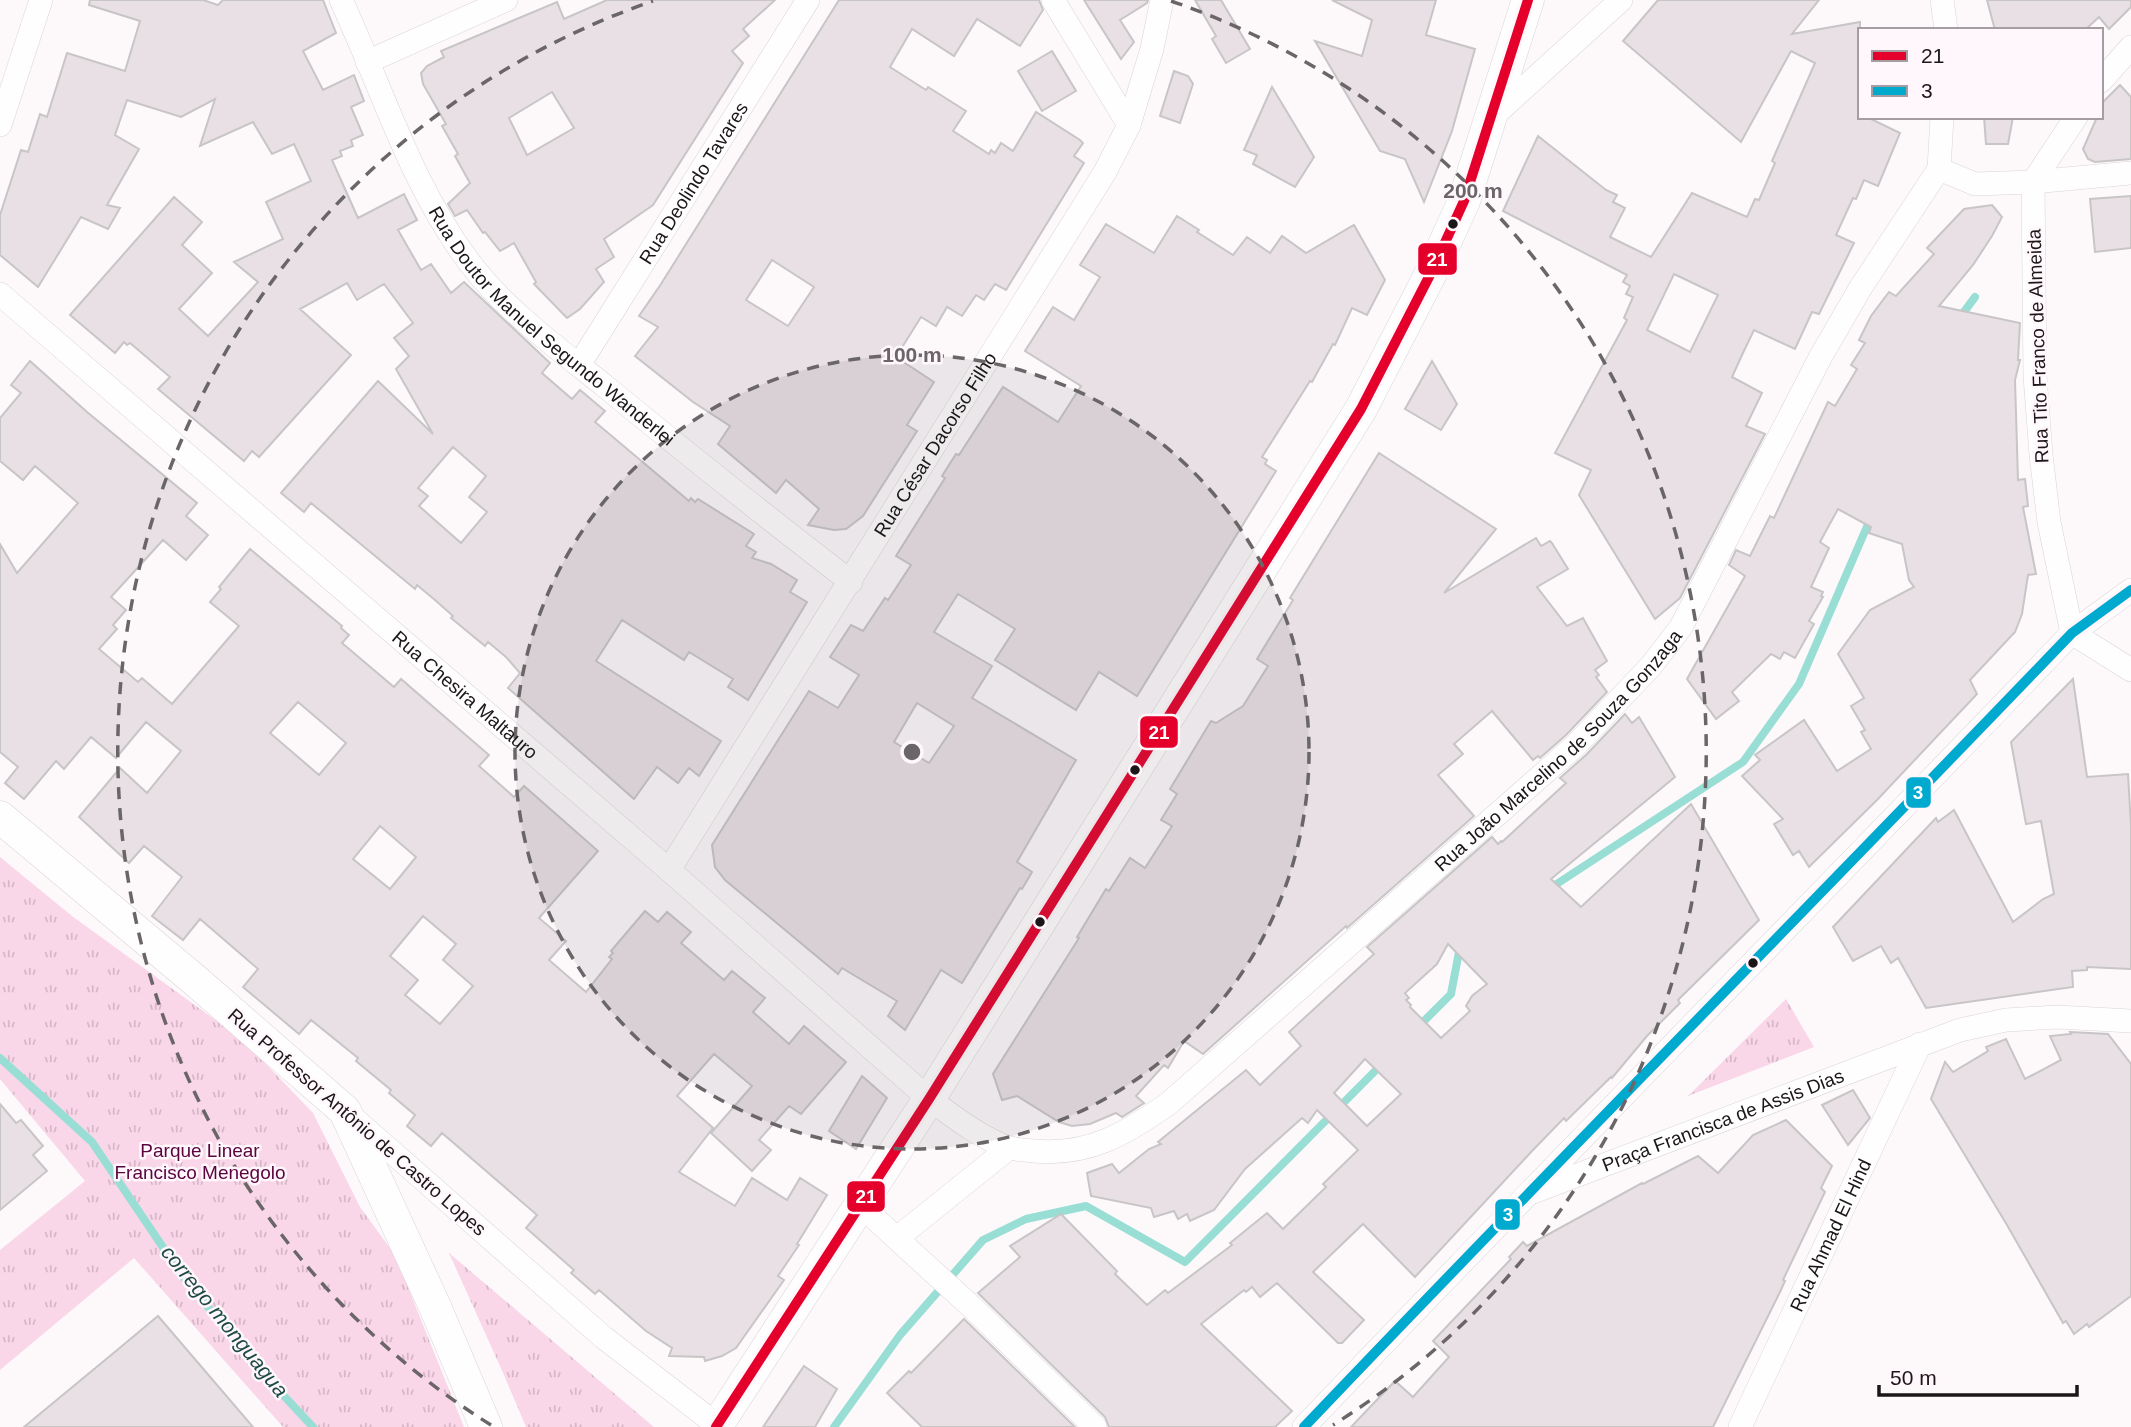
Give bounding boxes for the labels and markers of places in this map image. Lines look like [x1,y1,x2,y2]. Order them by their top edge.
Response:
unlabelled marker [1446,217,1460,231]
centre of rings [900,740,924,764]
unlabelled marker [1128,763,1142,777]
unlabelled marker [1033,915,1047,929]
unlabelled marker [1746,956,1760,970]

